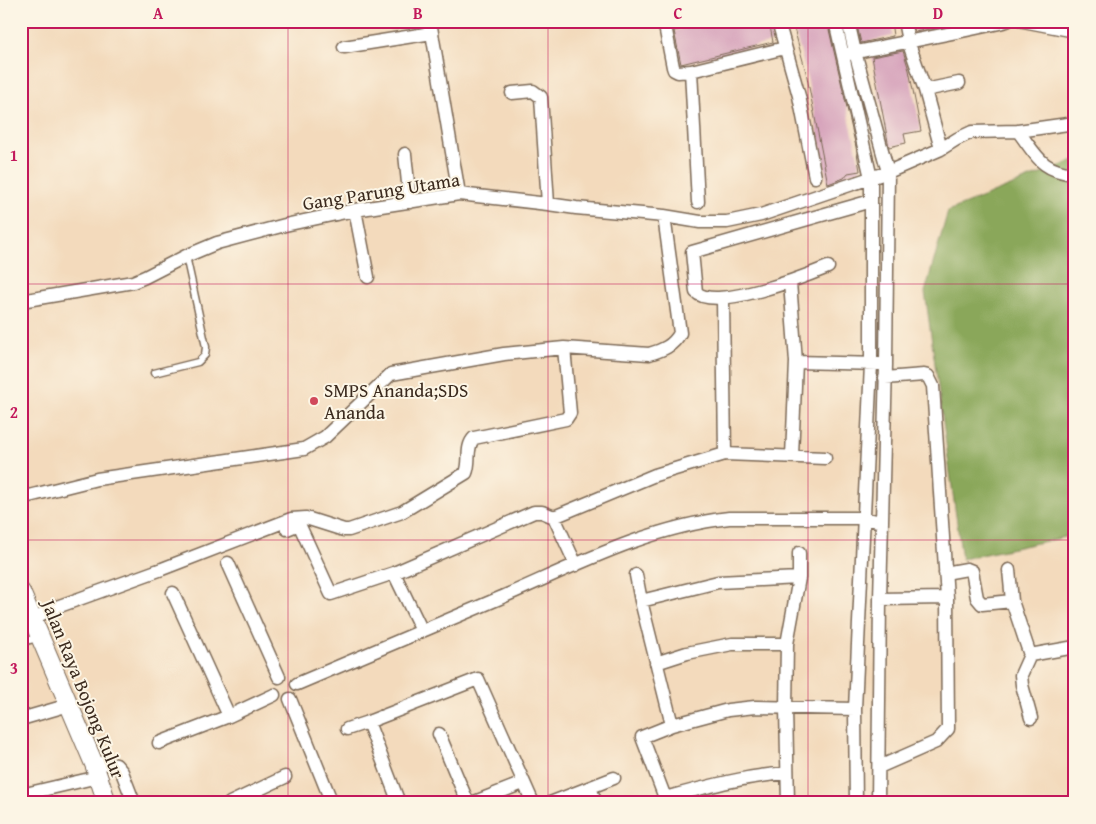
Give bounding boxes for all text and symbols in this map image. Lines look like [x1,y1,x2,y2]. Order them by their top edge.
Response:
text: A [153,1,164,25]
text: B [413,1,423,25]
text: C [673,1,683,25]
text: D [933,1,943,25]
text: 1 [10,143,18,167]
street label: Gang Parung Utama [300,165,462,217]
place label: SMPS Ananda;SDS Ananda [324,376,468,426]
marker: SMPS Ananda;SDS Ananda [308,395,320,407]
text: 2 [10,400,18,424]
street label: Jalan Raya Bojong Kulur [35,593,133,783]
text: 3 [10,656,18,680]

